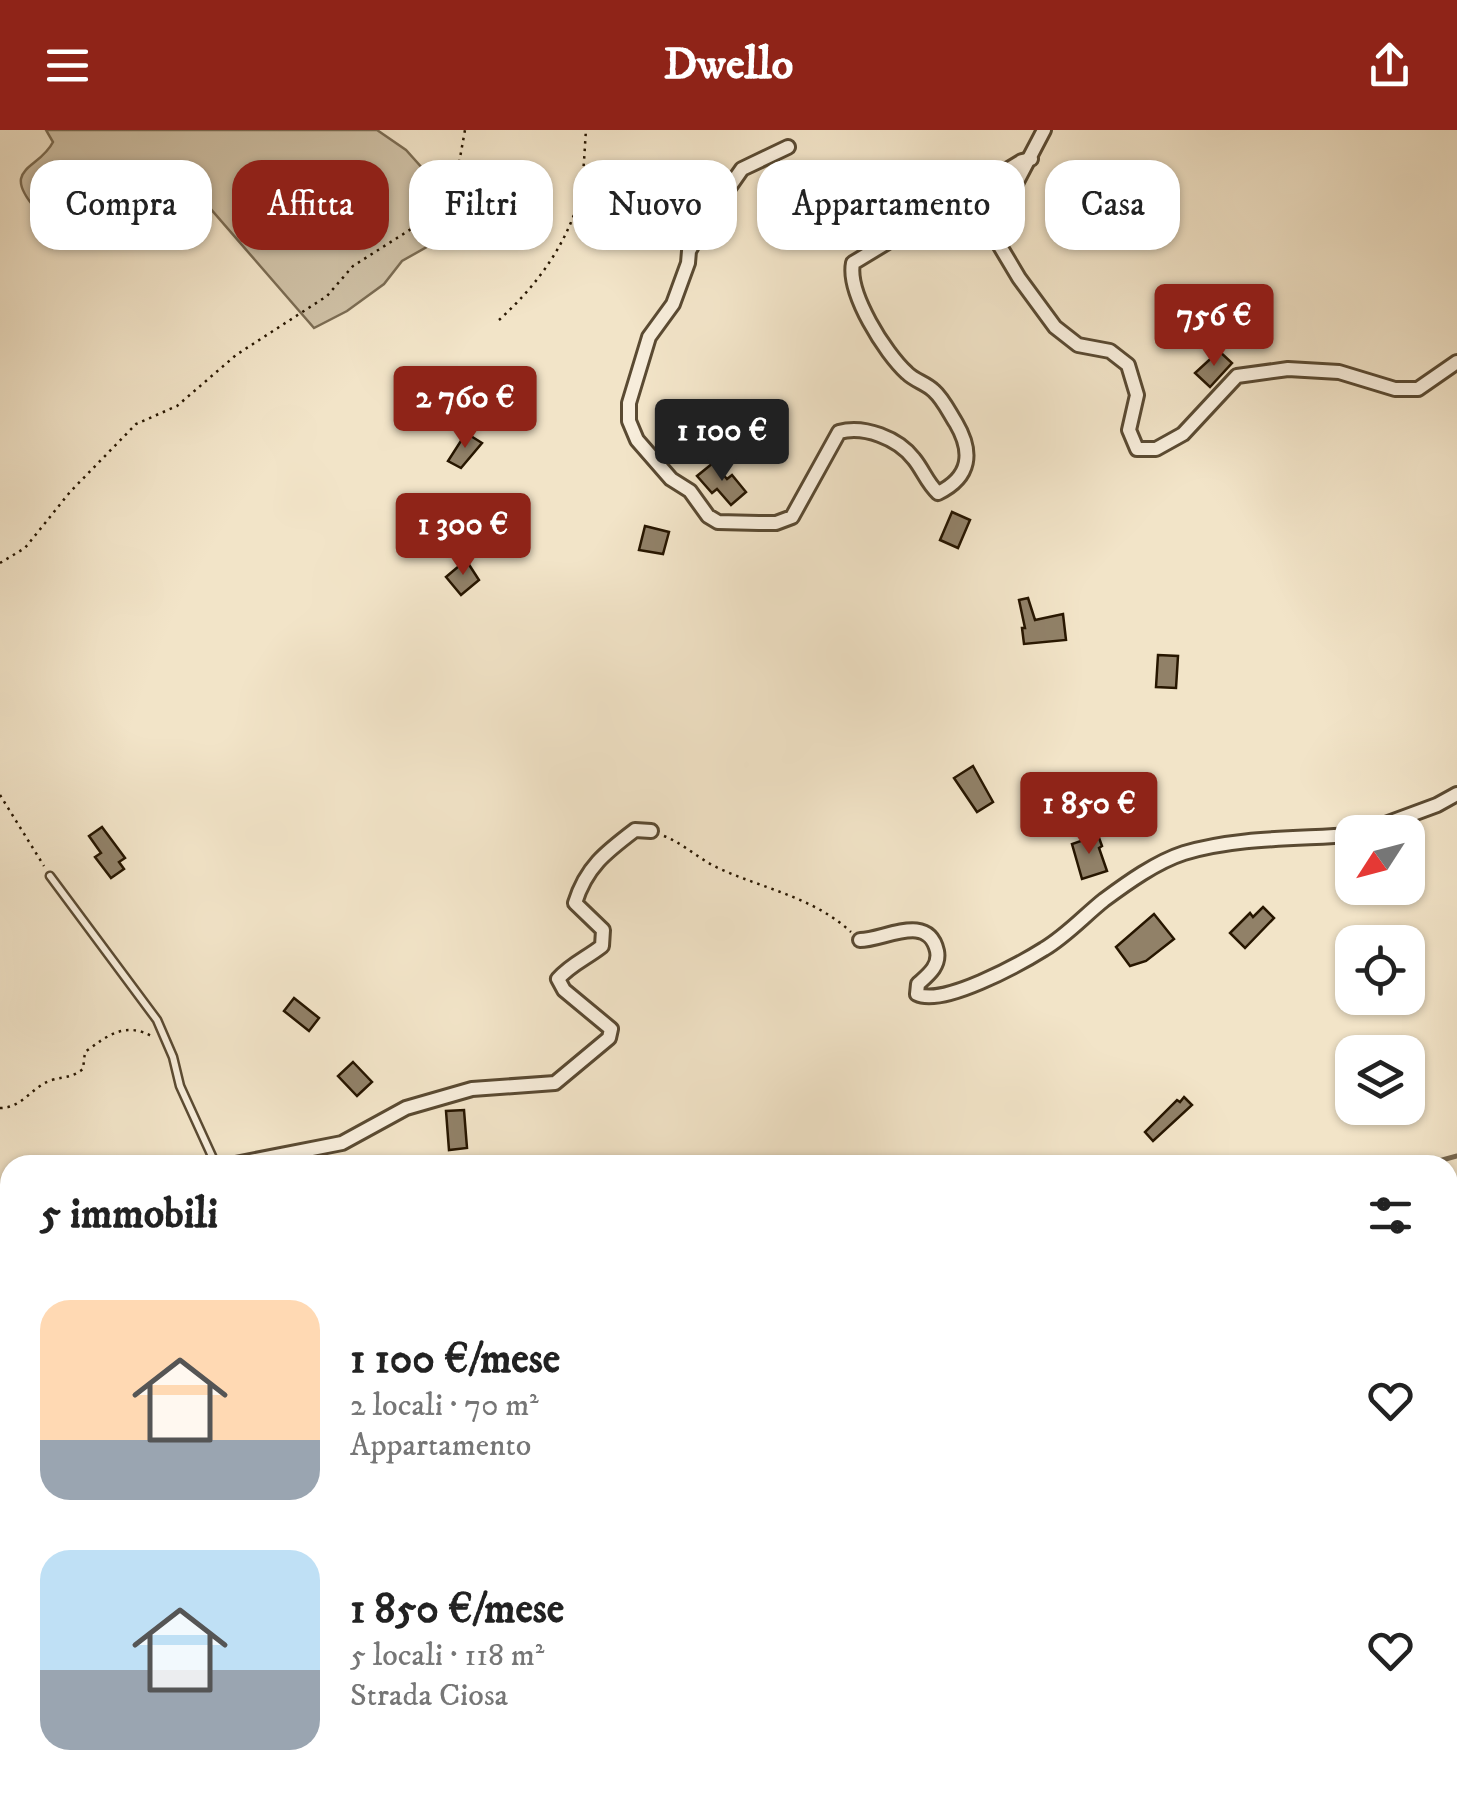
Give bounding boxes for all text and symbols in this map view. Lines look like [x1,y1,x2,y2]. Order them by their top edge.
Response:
text: Dwello [664,37,793,93]
icon: menu [40,38,95,93]
icon: share [1362,38,1417,93]
chip: Compra [30,160,212,250]
chip: Affitta [232,160,389,250]
chip: Filtri [409,160,553,250]
chip: Nuovo [573,160,737,250]
chip: Appartamento [757,160,1025,250]
chip: Casa [1045,160,1180,250]
pin: 756 € [1144,284,1284,369]
text: 756 € [1177,296,1251,336]
pin: 2 760 € [373,366,557,451]
text: 2 760 € [416,378,514,418]
pin: 1 100 € [630,399,814,484]
text: 1 100 € [677,411,767,451]
pin: 1 300 € [371,493,555,578]
text: 1 300 € [418,505,508,545]
pin: 1 850 € [997,772,1181,857]
text: 1 850 € [1042,784,1136,824]
north arrow [1335,815,1425,905]
map controls [1335,815,1425,1125]
button: locate [1335,925,1425,1015]
button: layers [1335,1035,1425,1125]
icon: filters [1363,1188,1418,1243]
text: 5 immobili [40,1189,218,1241]
text: 1 100 €/mese [350,1334,560,1386]
icon: home [120,1340,240,1460]
icon: heart [1363,1373,1418,1428]
text: 2 locali · 70 m² [350,1386,539,1426]
text: Appartamento [350,1426,531,1466]
text: 1 850 €/mese [350,1584,564,1636]
icon: home [120,1590,240,1710]
icon: heart [1363,1623,1418,1678]
text: 5 locali · 118 m² [350,1636,544,1676]
text: Strada Ciosa [350,1676,508,1716]

